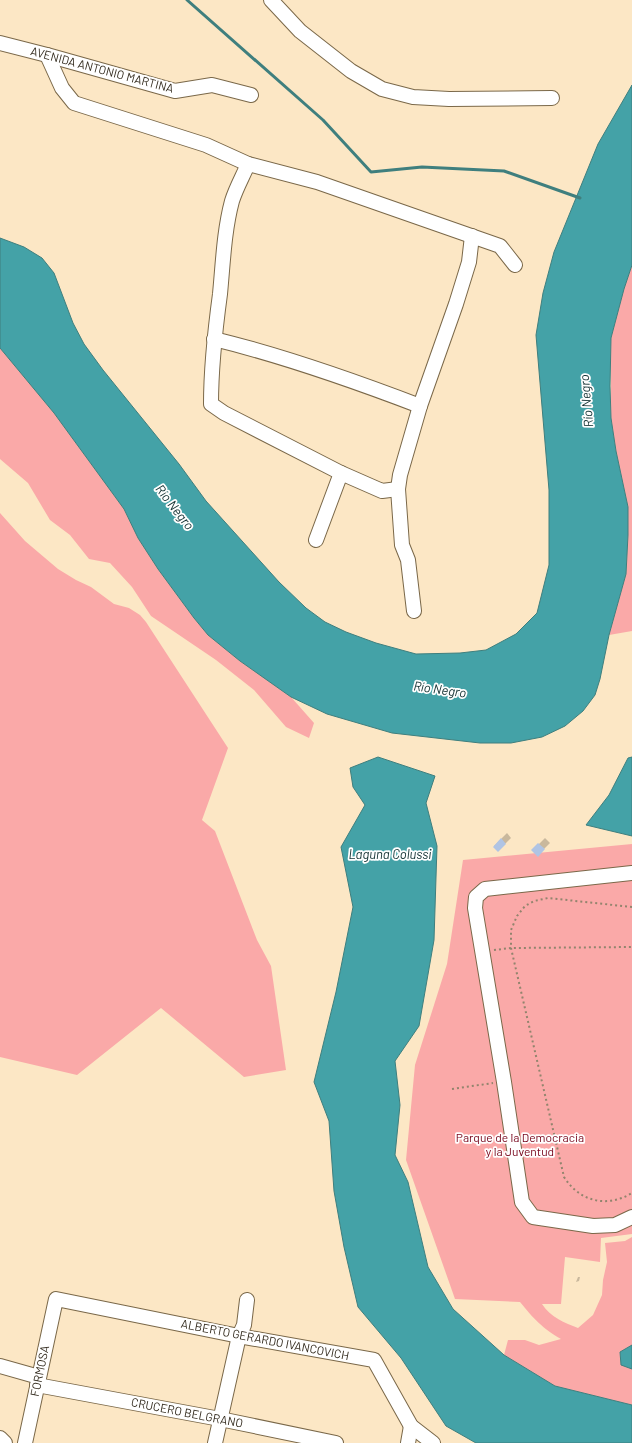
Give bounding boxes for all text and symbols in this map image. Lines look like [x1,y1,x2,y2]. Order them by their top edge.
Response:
street label: AVENIDA ANTONIO MARTINA [29,43,175,95]
water label: Río Negro [576,374,596,428]
water label: Río Negro [152,481,198,533]
water label: Río Negro [413,677,468,701]
water label: Laguna Colussi [348,846,432,862]
park label: Parque de la Democracia y la Juventud [456,1130,584,1158]
street label: ALBERTO GERARDO IVANCOVICH [180,1316,350,1362]
street label: FORMOSA [27,1344,51,1398]
street label: CRUCERO BELGRANO [130,1394,244,1430]

